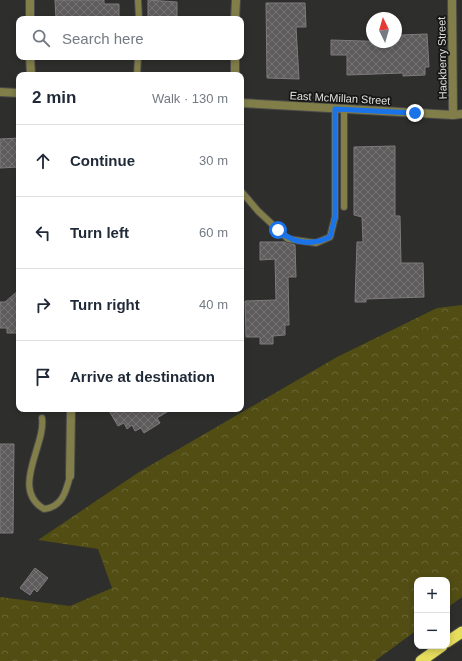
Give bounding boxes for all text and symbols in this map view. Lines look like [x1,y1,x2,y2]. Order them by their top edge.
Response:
north arrow [366,12,402,48]
search box [16,16,244,60]
street label: Hackberry Street [435,17,449,99]
icon: search [30,27,52,49]
text: Search here [62,30,144,47]
text: 2 min [32,88,76,107]
street label: East McMillan Street [289,89,391,107]
text: Walk · 130 m [152,91,228,106]
route end [406,104,424,122]
icon: ahead [32,150,54,172]
text: Continue [70,152,135,169]
text: 30 m [199,153,228,168]
route start [269,221,287,239]
icon: left [32,222,54,244]
text: Turn left [70,224,129,241]
text: 60 m [199,225,228,240]
icon: right [32,294,54,316]
text: Turn right [70,296,140,313]
text: 40 m [199,297,228,312]
icon: arrive [32,366,54,388]
text: Arrive at destination [70,368,215,385]
map controls [414,577,450,649]
button: + [414,577,450,613]
button: − [414,613,450,649]

